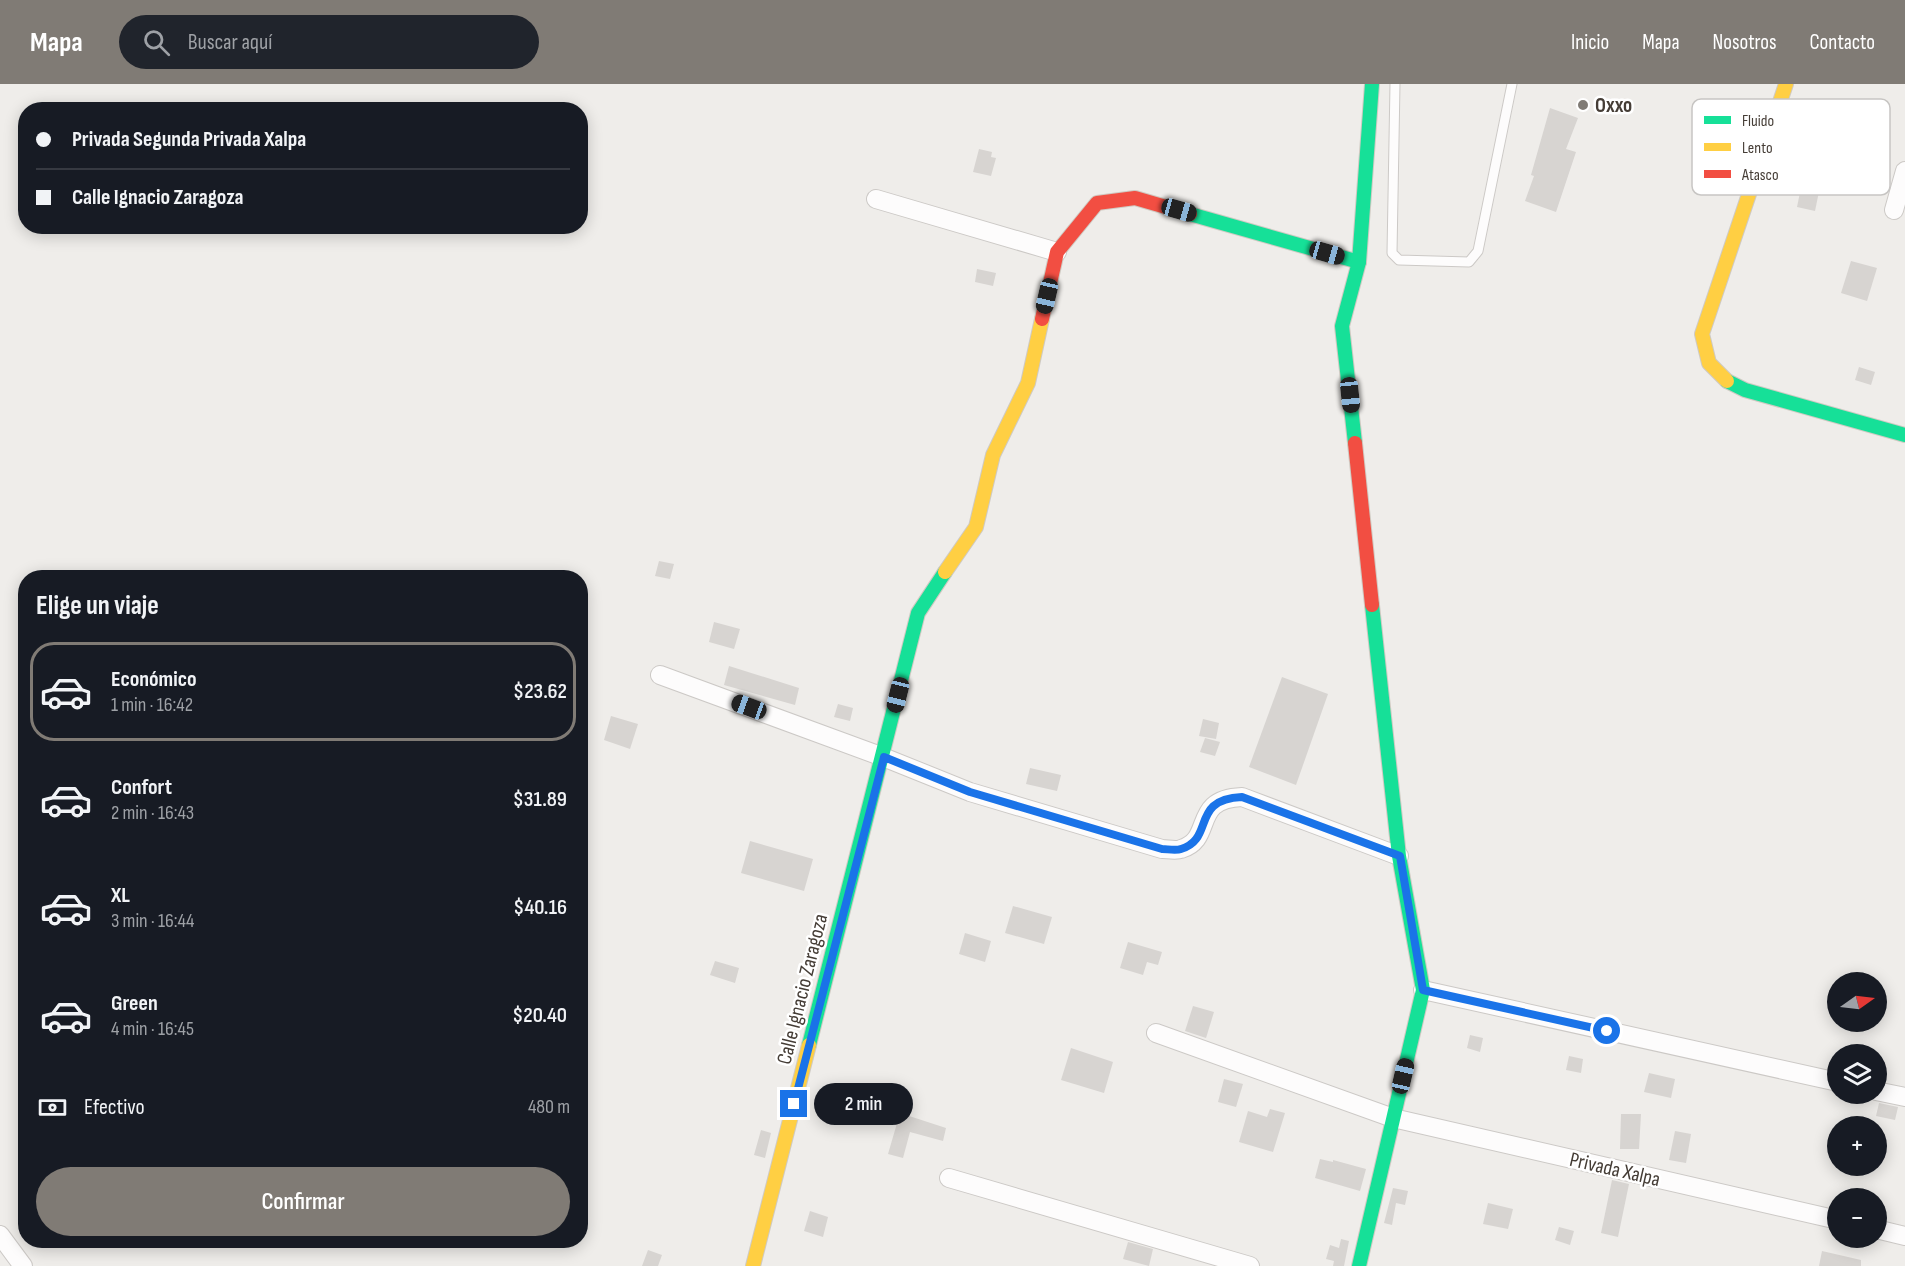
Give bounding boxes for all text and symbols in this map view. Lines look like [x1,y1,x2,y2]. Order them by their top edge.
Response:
search box [119,15,539,69]
text: Mapa [30,26,83,59]
icon: search [140,26,173,59]
text: Buscar aquí [188,29,272,56]
text: Inicio [1571,30,1609,55]
text: Mapa [1642,30,1680,55]
text: Nosotros [1713,30,1777,55]
text: Contacto [1810,30,1875,55]
place label: Oxxo [1595,93,1632,118]
marker: Oxxo [1576,98,1590,112]
legend [1692,99,1890,195]
text: Fluido [1742,112,1774,131]
text: Privada Segunda Privada Xalpa [72,126,306,153]
text: Lento [1742,139,1773,158]
text: Atasco [1741,166,1779,185]
text: Calle Ignacio Zaragoza [72,184,244,211]
car [1159,196,1199,224]
car [1307,239,1347,267]
car [1034,276,1060,316]
car [1339,376,1361,414]
text: Elige un viaje [36,590,159,622]
icon: car [39,665,93,719]
text: Económico [111,666,197,693]
car [885,675,911,715]
text: $23.62 [513,678,567,705]
car [729,692,769,722]
text: 1 min · 16:42 [111,693,193,717]
icon: car [39,773,93,827]
text: Confort [111,774,172,801]
text: $31.89 [513,786,567,813]
text: 2 min · 16:43 [111,801,194,825]
icon: car [39,881,93,935]
text: XL [111,882,130,909]
text: $40.16 [513,894,567,921]
text: 3 min · 16:44 [111,909,194,933]
street label: Calle Ignacio Zaragoza [772,911,833,1067]
north arrow [1827,972,1887,1032]
map controls [1827,972,1887,1248]
icon: car [39,989,93,1043]
text: Green [111,990,158,1017]
text: $20.40 [512,1002,567,1029]
text: 4 min · 16:45 [111,1017,194,1041]
route start [1593,1017,1620,1044]
button: layers [1827,1044,1887,1104]
car [1390,1056,1416,1096]
callout: 2 min [815,1083,914,1125]
route end [780,1090,807,1117]
icon: cash [36,1091,69,1124]
text: 2 min [845,1092,882,1116]
text: Efectivo [84,1094,145,1121]
text: 480 m [528,1095,570,1119]
button: + [1827,1116,1887,1176]
street label: Privada Xalpa [1567,1147,1663,1192]
button: Confirmar [36,1167,570,1236]
button: − [1827,1188,1887,1248]

